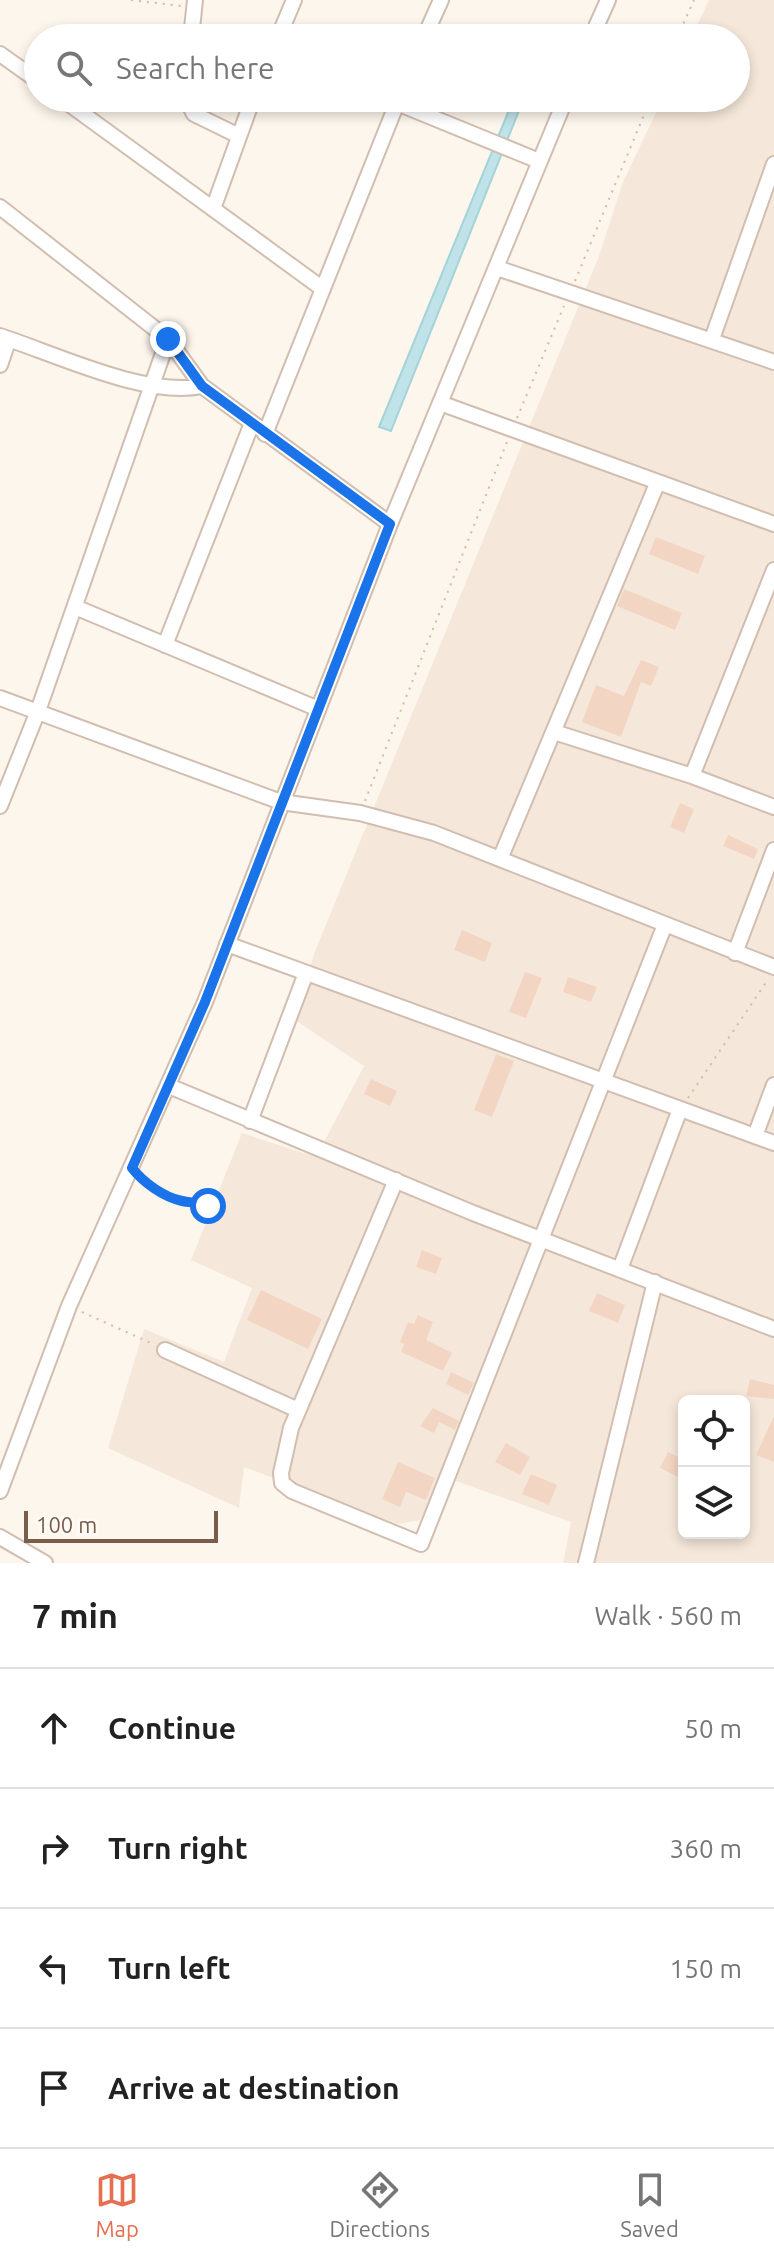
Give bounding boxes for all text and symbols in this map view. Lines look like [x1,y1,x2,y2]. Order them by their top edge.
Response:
search box [24,24,750,112]
icon: search [52,46,96,90]
text: Search here [116,51,275,85]
route end [150,321,186,357]
route start [190,1188,226,1224]
map controls [678,1395,750,1539]
button: locate [678,1395,750,1467]
button: layers [678,1467,750,1539]
scale bar [24,1507,218,1543]
text: 100 m [36,1512,97,1537]
text: 7 min [32,1596,118,1634]
text: Walk · 560 m [594,1601,742,1630]
icon: ahead [32,1706,76,1750]
text: Continue [108,1711,236,1745]
text: 50 m [684,1714,742,1743]
icon: right [32,1826,76,1870]
text: Turn right [108,1831,248,1865]
text: 360 m [670,1834,742,1863]
icon: left [32,1946,76,1990]
text: Turn left [108,1951,230,1985]
text: 150 m [670,1954,742,1983]
icon: arrive [32,2066,76,2110]
text: Arrive at destination [108,2071,400,2105]
tab: Map [95,2168,139,2241]
tab: Directions [329,2168,430,2241]
tab: Saved [620,2168,679,2241]

